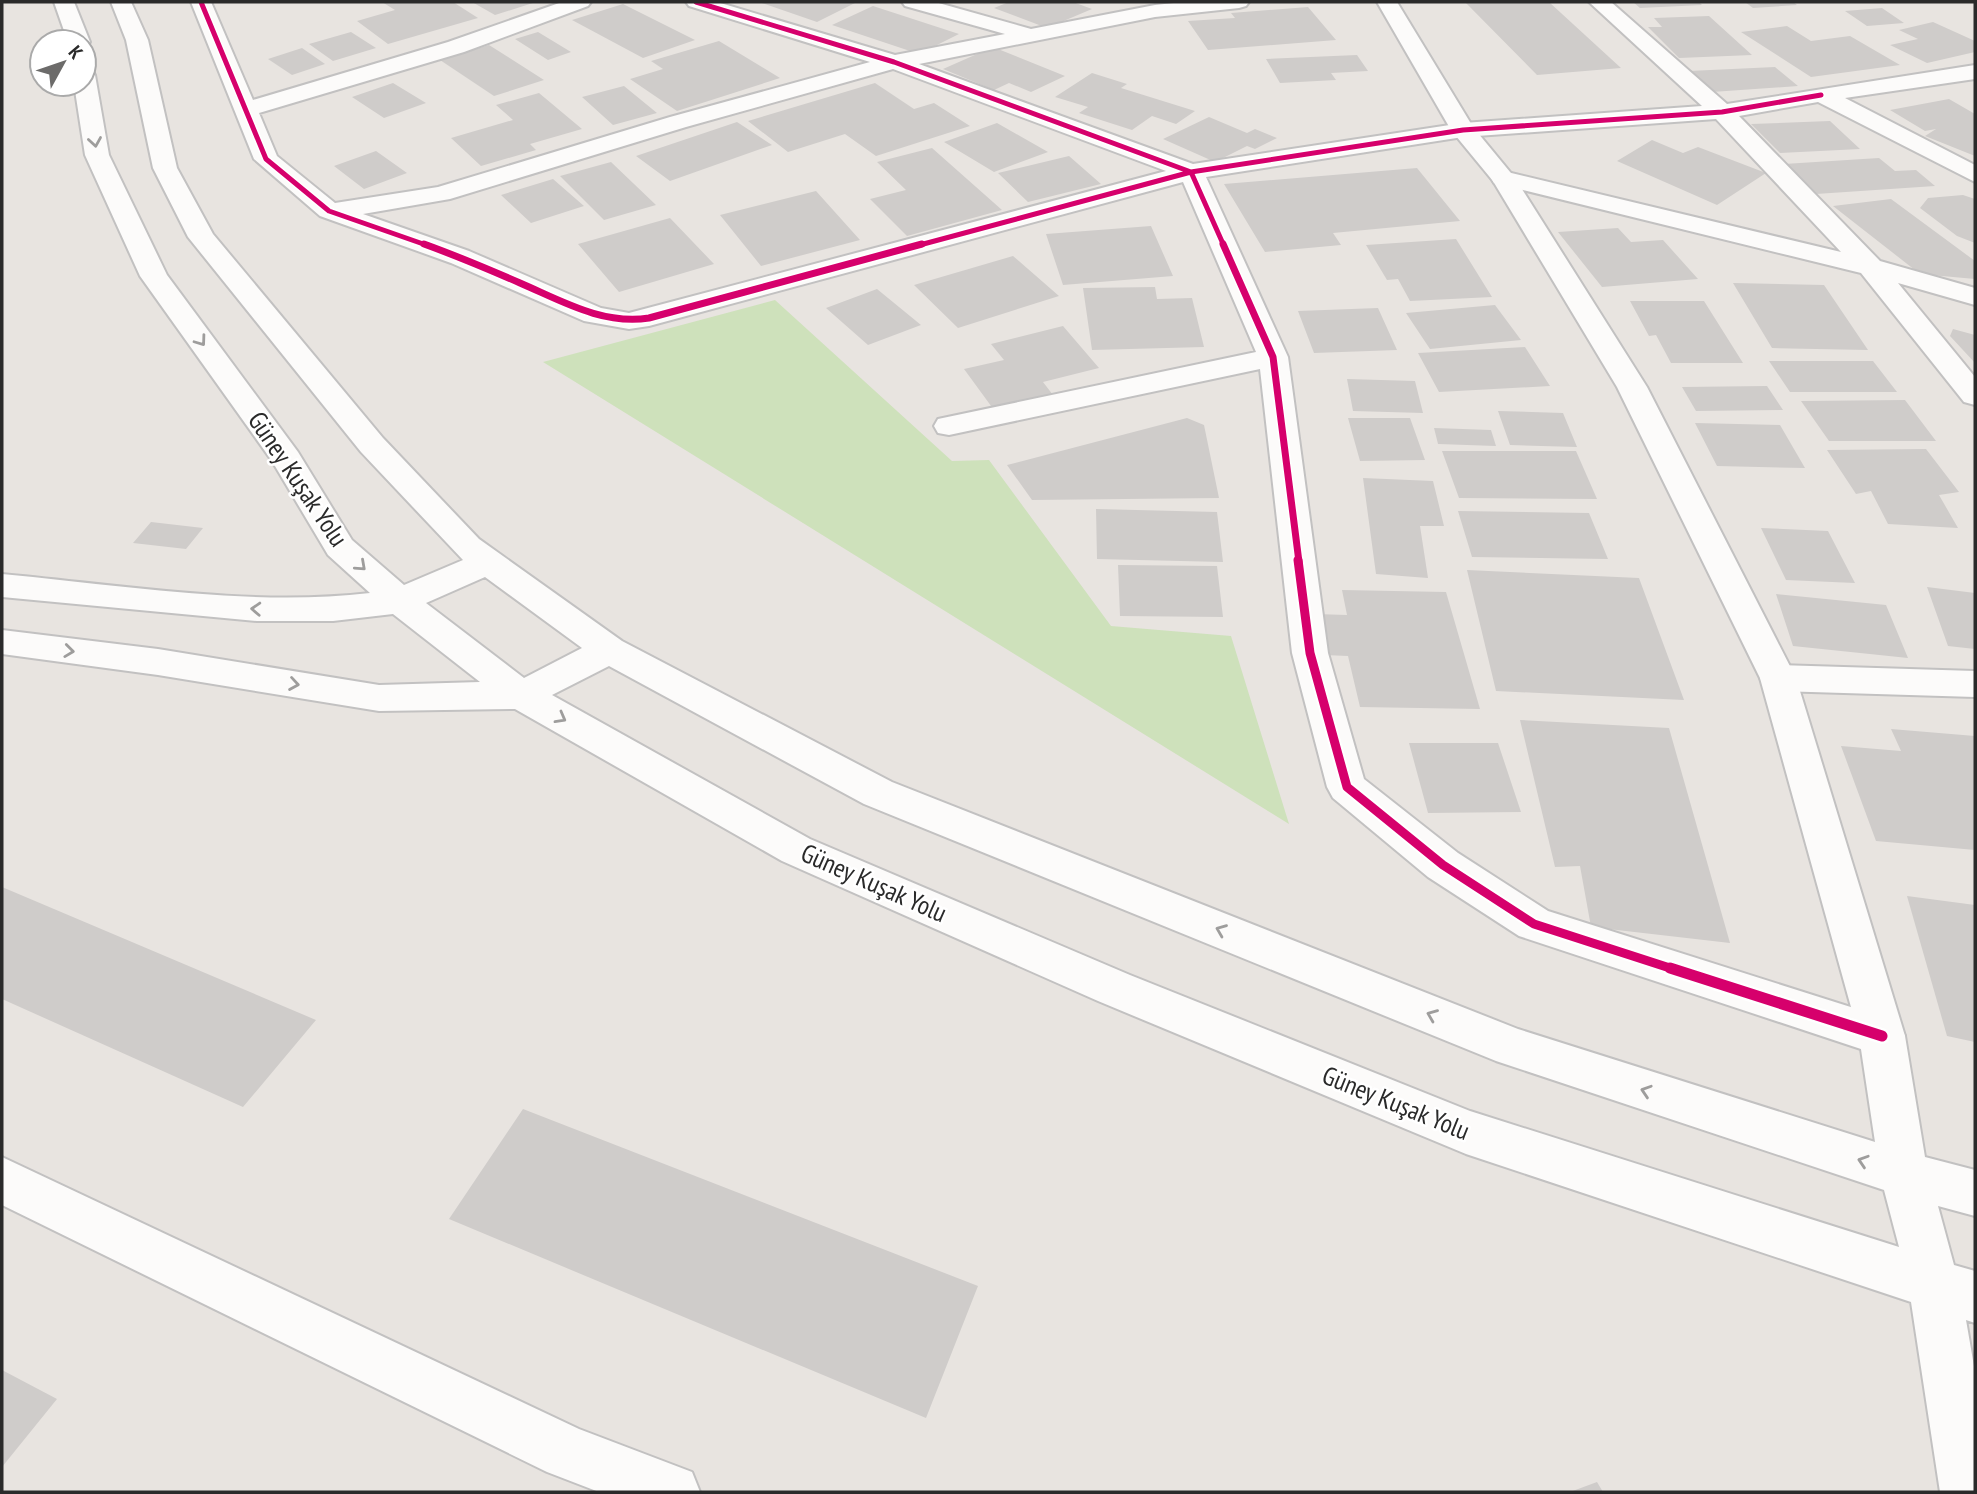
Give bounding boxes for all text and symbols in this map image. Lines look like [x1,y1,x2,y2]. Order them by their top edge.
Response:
north arrow [28,28,98,98]
text: K [64,41,88,64]
one-way arrow [87,136,102,148]
one-way arrow [193,333,206,346]
street label: Güney Kuşak Yolu [241,405,356,553]
one-way arrow [353,557,366,570]
one-way arrow [250,601,261,616]
one-way arrow [64,643,75,658]
one-way arrow [289,676,300,691]
one-way arrow [554,710,567,723]
street label: Güney Kuşak Yolu [796,836,952,929]
one-way arrow [1215,925,1227,939]
one-way arrow [1426,1009,1439,1023]
street label: Güney Kuşak Yolu [1318,1058,1475,1147]
one-way arrow [1641,1084,1653,1099]
one-way arrow [1857,1154,1869,1169]

